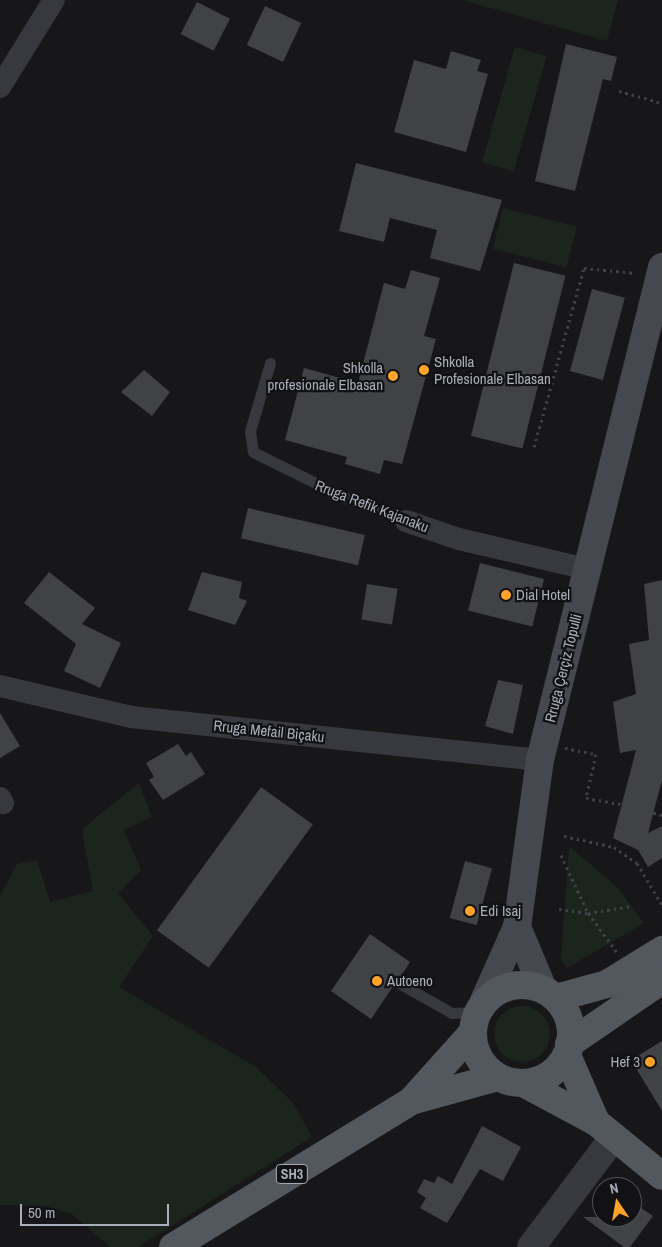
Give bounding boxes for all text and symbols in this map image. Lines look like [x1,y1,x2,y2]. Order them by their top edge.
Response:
place label: Shkolla Profesionale Elbasan [434,352,551,387]
place label: Shkolla profesionale Elbasan [267,358,383,393]
marker: Shkolla Profesionale Elbasan [418,364,430,376]
marker: Shkolla profesionale Elbasan [387,370,399,382]
street label: Rruga Refik Kajanaku [313,476,431,536]
place label: Dial Hotel [516,586,570,604]
marker: Dial Hotel [500,589,512,601]
street label: Rruga Çerçiz Topulli [541,612,585,724]
street label: Rruga Mefail Biçaku [213,716,325,746]
place label: Edi Isaj [480,902,521,920]
marker: Edi Isaj [464,905,476,917]
place label: Autoeno [387,972,433,990]
marker: Autoeno [371,975,383,987]
place label: Hef 3 [611,1053,640,1071]
marker: Hef 3 [644,1056,656,1068]
road number: SH3 [276,1162,308,1186]
north arrow [592,1177,642,1227]
text: N [608,1179,620,1198]
scale bar [22,1194,171,1226]
text: 50 m [28,1202,55,1223]

